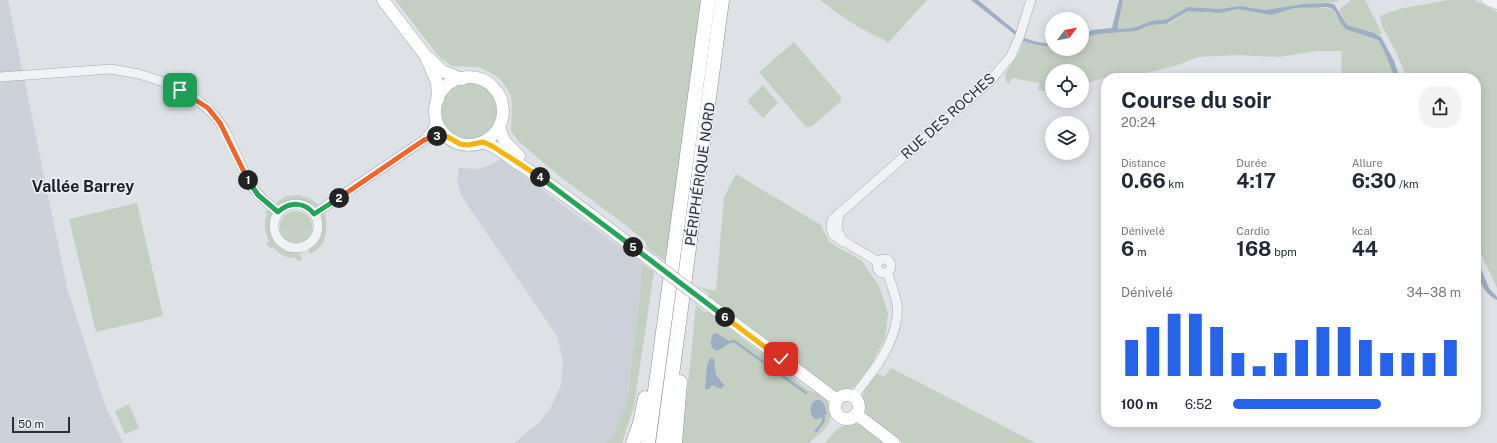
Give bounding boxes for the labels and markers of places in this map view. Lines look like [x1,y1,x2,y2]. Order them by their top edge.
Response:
pin [163,73,197,107]
pin: 3 [427,126,447,146]
pin: 4 [530,167,550,187]
pin: 1 [238,170,258,190]
pin: 2 [329,188,349,208]
pin: 5 [623,237,643,257]
pin: 6 [715,307,735,327]
pin [764,342,798,376]

